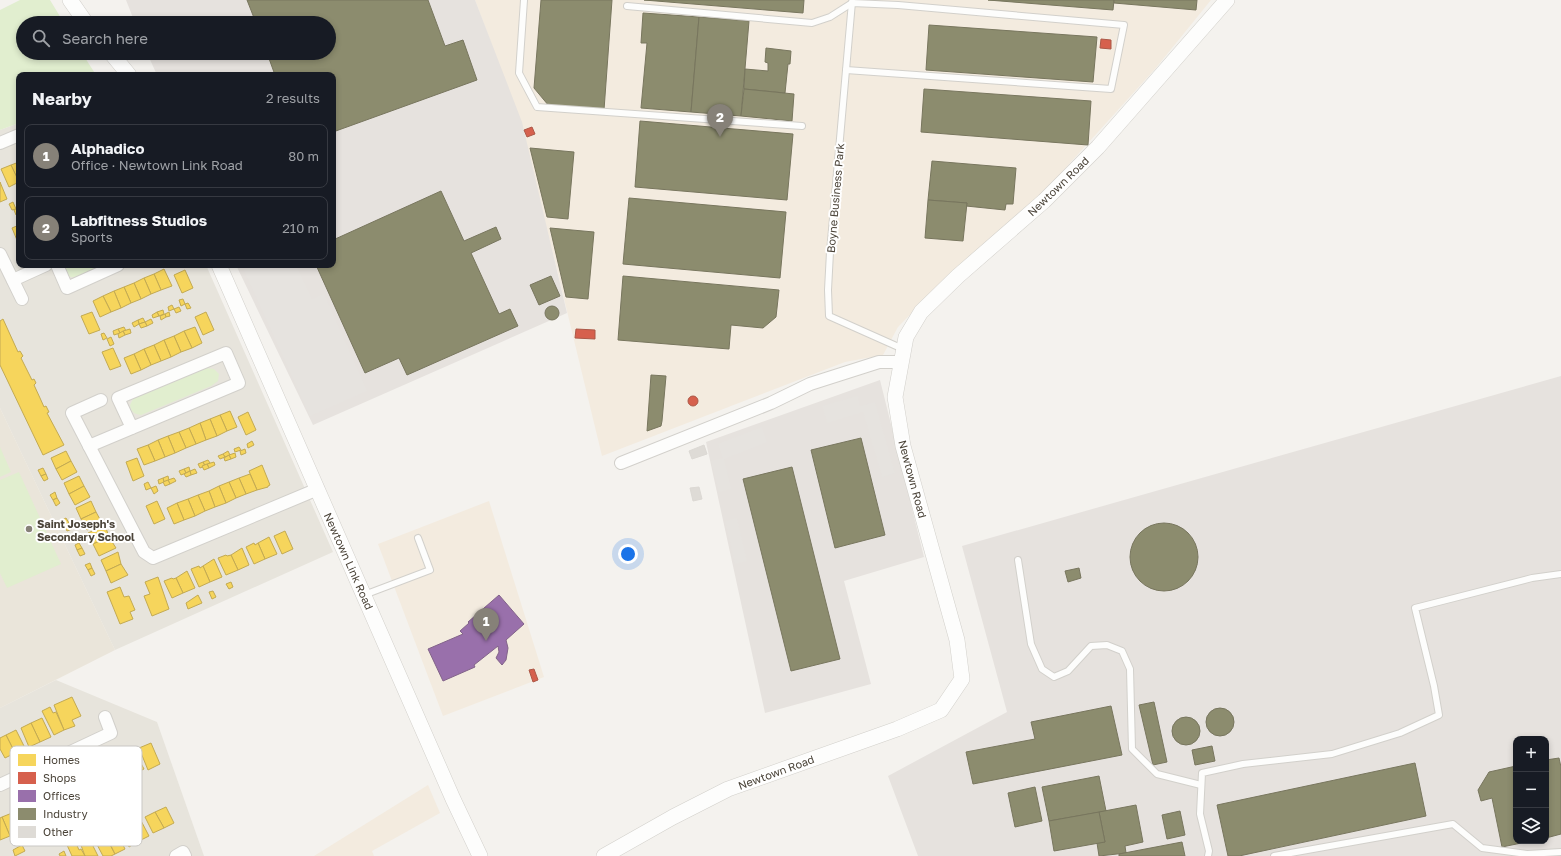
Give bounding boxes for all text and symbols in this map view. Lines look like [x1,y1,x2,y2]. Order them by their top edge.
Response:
search box [16,16,336,60]
icon: search [30,27,52,49]
text: Search here [62,29,148,47]
text: Nearby [32,88,92,109]
text: 2 results [266,90,320,106]
pin: 2 [707,104,733,137]
text: Alphadico [71,139,144,157]
street label: Boyne Business Park [824,143,846,253]
text: 1 [43,148,49,164]
text: 80 m [288,148,319,164]
street label: Newtown Road [1025,154,1091,218]
text: Office · Newtown Link Road [71,157,243,173]
text: Labfitness Studios [71,211,207,229]
text: 2 [42,220,50,236]
text: 210 m [282,220,319,236]
text: Sports [71,229,113,245]
street label: Newtown Road [896,439,930,519]
street label: Newtown Link Road [322,510,376,612]
place label: Saint Joseph's Secondary School [37,517,135,543]
marker: Saint Joseph's Secondary School [24,524,34,534]
your location [618,544,638,564]
pin: 1 [473,608,499,641]
map controls [1513,736,1549,844]
button: + [1513,736,1549,772]
legend [10,746,142,846]
street label: Newtown Road [736,752,816,792]
text: Homes [43,753,80,766]
text: Shops [43,771,76,784]
button: − [1513,772,1549,808]
text: Offices [43,789,81,802]
text: Industry [43,807,88,820]
button: layers [1513,808,1549,844]
text: Other [43,825,74,838]

